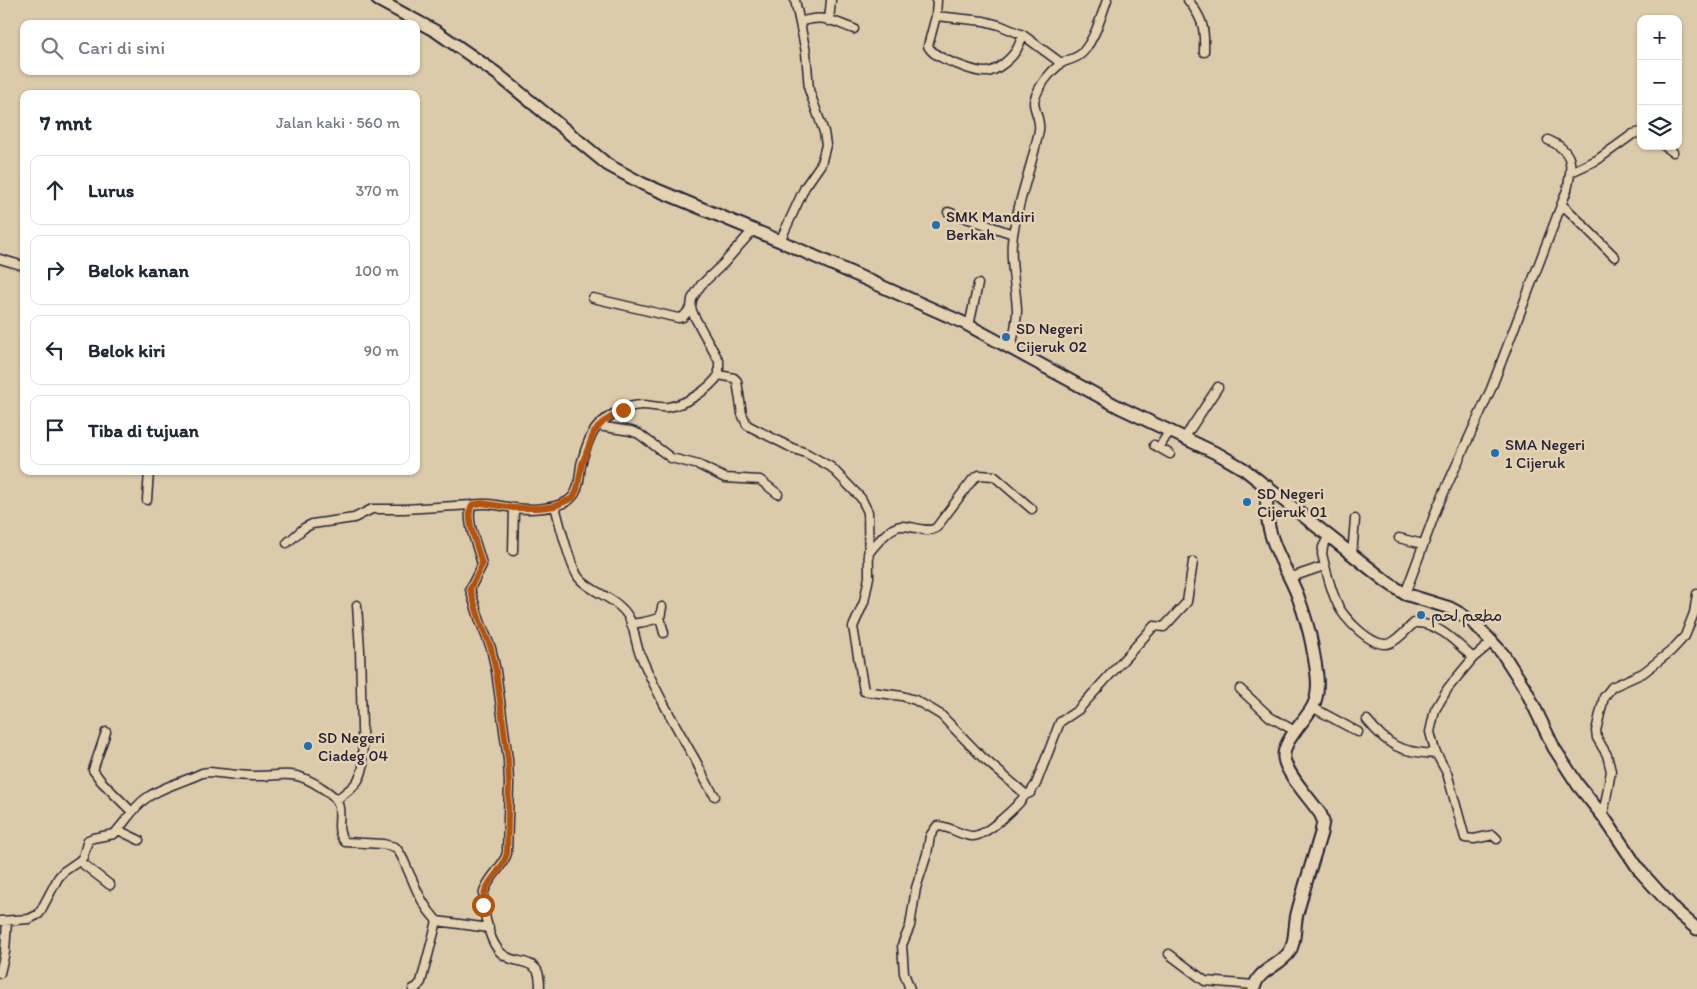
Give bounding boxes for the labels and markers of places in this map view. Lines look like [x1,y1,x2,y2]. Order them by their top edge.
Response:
place label: SMK Mandiri Berkah [946,207,1035,244]
marker: SMK Mandiri Berkah [930,219,942,231]
place label: SD Negeri Cijeruk 02 [1016,319,1088,356]
marker: SD Negeri Cijeruk 02 [1000,331,1012,343]
place label: SMA Negeri 1 Cijeruk [1505,435,1585,472]
marker: SMA Negeri 1 Cijeruk [1489,447,1501,459]
place label: SD Negeri Cijeruk 01 [1257,484,1328,521]
marker: SD Negeri Cijeruk 01 [1241,496,1253,508]
place label: مطعم لحم [1431,606,1502,628]
marker: مطعم لحم [1415,609,1427,621]
place label: SD Negeri Ciadeg 04 [318,728,388,765]
marker: SD Negeri Ciadeg 04 [302,740,314,752]

